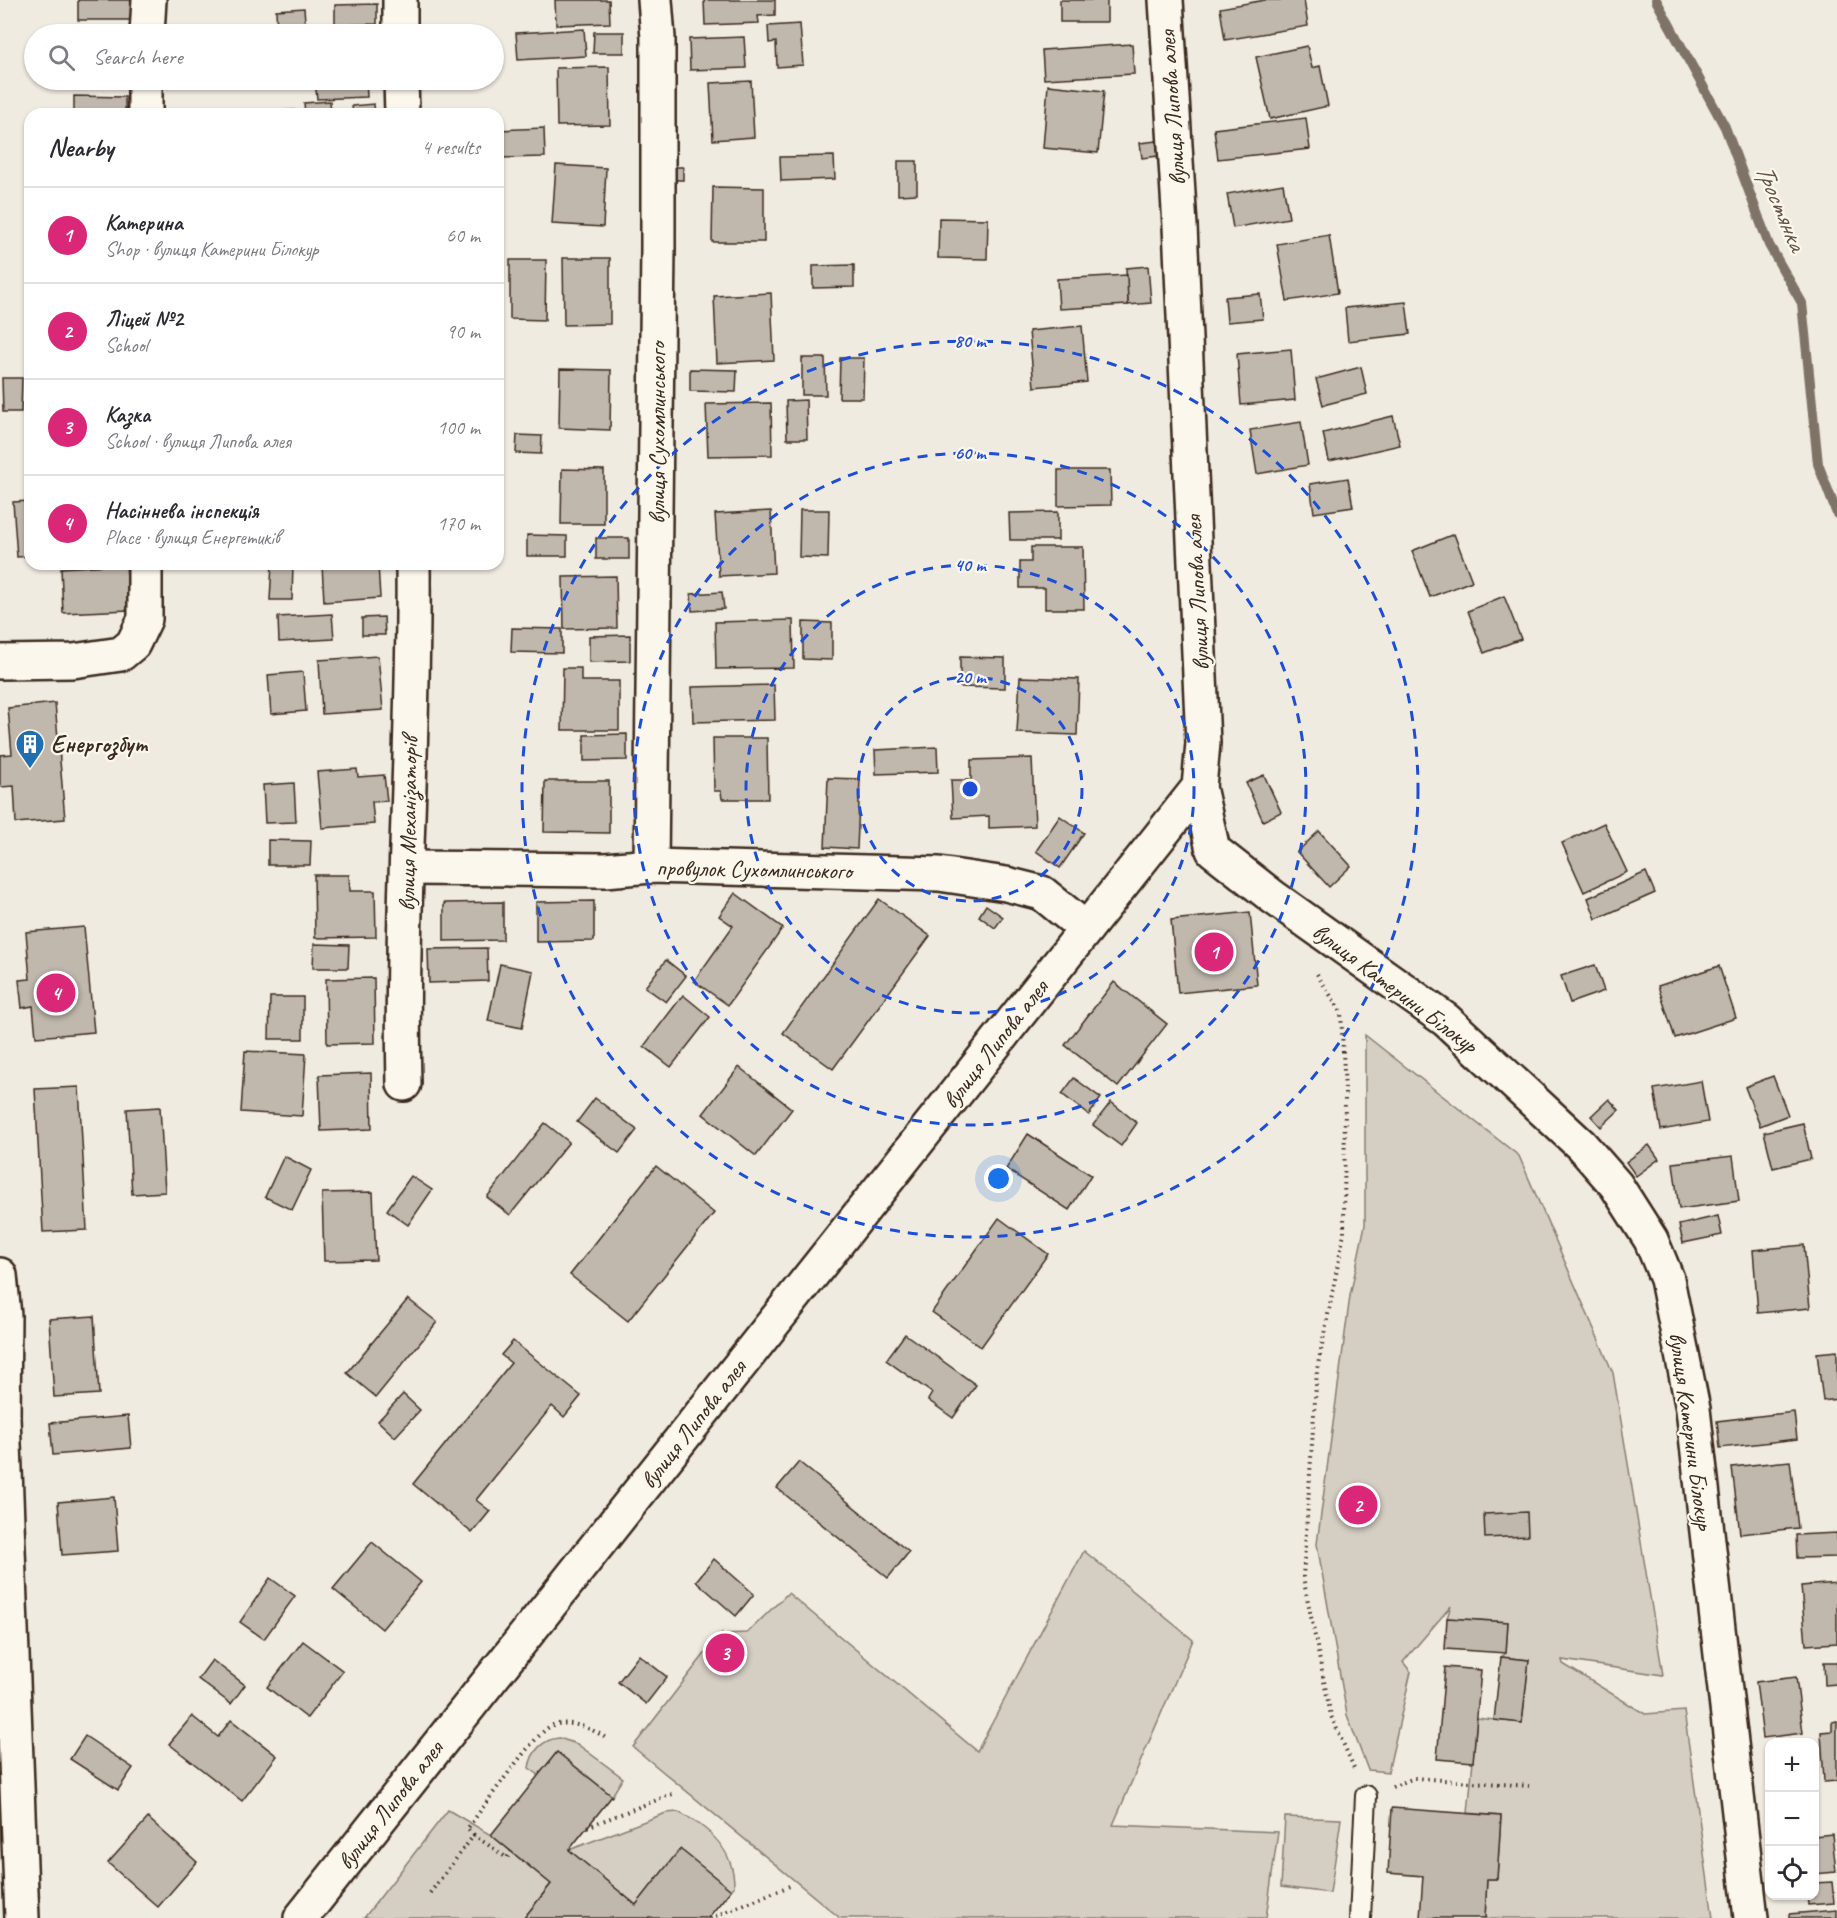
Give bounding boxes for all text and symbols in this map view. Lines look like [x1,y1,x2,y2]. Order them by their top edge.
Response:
search box [24,24,504,90]
street label: вулиця Липова алея [1151,28,1192,187]
icon: search [45,41,78,74]
text: Search here [93,43,183,71]
text: Nearby [48,131,113,164]
text: 4 results [421,135,480,160]
water label: Тростянка [1748,158,1815,259]
text: Катерина [105,209,183,237]
text: 1 [63,223,72,248]
text: 60 m [446,223,480,248]
text: Shop · вулиця Катерини Білокур [105,237,318,262]
text: Ліцей №2 [105,305,183,333]
text: 2 [63,319,72,344]
text: 90 m [446,319,480,344]
text: 80 m [955,330,987,352]
text: School [105,333,148,358]
street label: вулиця Сухомлинського [642,340,672,524]
text: Казка [105,401,151,429]
text: 3 [63,415,72,440]
text: 100 m [437,415,480,440]
text: School · вулиця Липова алея [105,429,291,454]
text: 60 m [954,442,987,464]
text: Насіннева інспекція [105,497,259,525]
text: 4 [63,511,72,536]
text: 170 m [437,511,480,536]
street label: вулиця Липова алея [1178,513,1216,671]
text: Place · вулиця Енергетиків [105,525,280,550]
text: 40 m [955,554,987,576]
text: 20 m [955,666,987,688]
building icon: Енергозбут [14,728,46,770]
place label: Енергозбут [51,729,148,760]
street label: вулиця Механізаторів [391,731,426,912]
centre of rings [960,779,980,799]
street label: провулок Сухомлинського [656,852,855,886]
street label: вулиця Катерини Білокур [1306,916,1485,1061]
pin: 1 [1194,930,1234,974]
pin: 4 [36,970,76,1016]
street label: вулиця Липова алея [935,972,1056,1114]
your location [984,1164,1013,1193]
street label: вулиця Катерини Білокур [1662,1330,1720,1534]
street label: вулиця Липова алея [633,1352,754,1494]
pin: 2 [1338,1482,1378,1528]
pin: 3 [706,1630,744,1676]
street label: вулиця Липова алея [330,1733,451,1875]
map controls [1765,1738,1819,1900]
button: + [1765,1738,1819,1792]
button: − [1765,1792,1819,1846]
button: locate [1765,1846,1819,1900]

